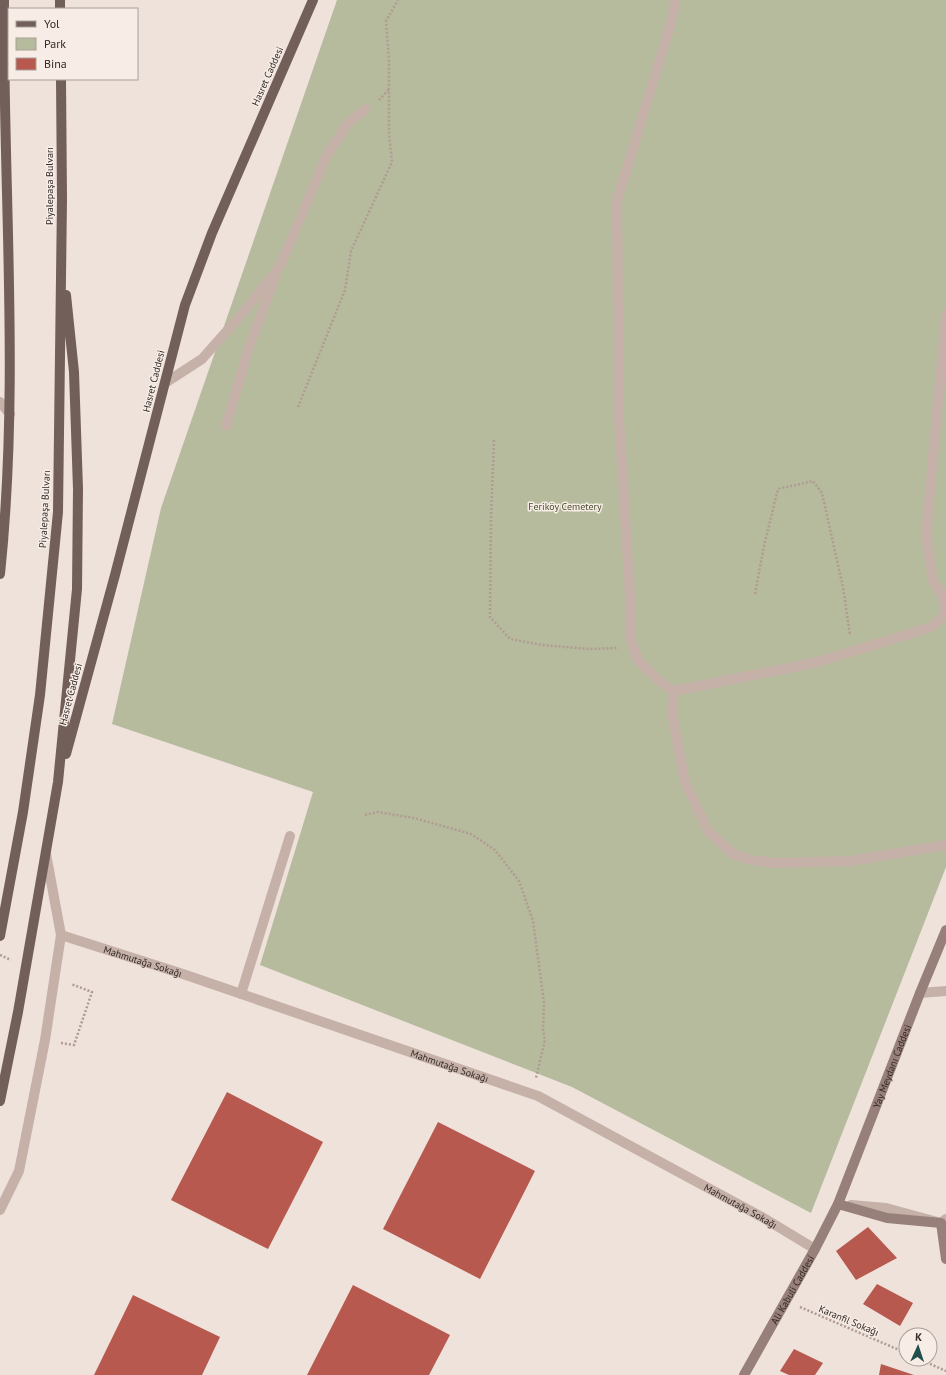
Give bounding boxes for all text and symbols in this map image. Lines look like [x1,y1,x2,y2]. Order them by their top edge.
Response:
legend [8,8,138,80]
text: Yol [44,16,60,31]
text: Park [44,36,66,51]
street label: Hasret Caddesi [249,44,286,108]
text: Bina [44,56,67,71]
street label: Piyalepaşa Bulvarı [43,147,56,225]
street label: Hasret Caddesi [139,349,167,414]
street label: Piyalepaşa Bulvarı [36,470,53,548]
park label: Feriköy Cemetery [528,500,602,513]
street label: Hasret Caddesi [56,662,85,727]
street label: Mahmutağa Sokağı [102,943,184,980]
street label: Yay Meydanı Caddesi [870,1023,914,1110]
street label: Mahmutağa Sokağı [409,1047,490,1086]
street label: Mahmutağa Sokağı [702,1181,780,1232]
street label: Ali Kabuli Caddesi [768,1253,817,1327]
street label: Karanfil Sokağı [817,1302,881,1339]
north arrow [898,1327,938,1367]
text: K [915,1330,922,1344]

